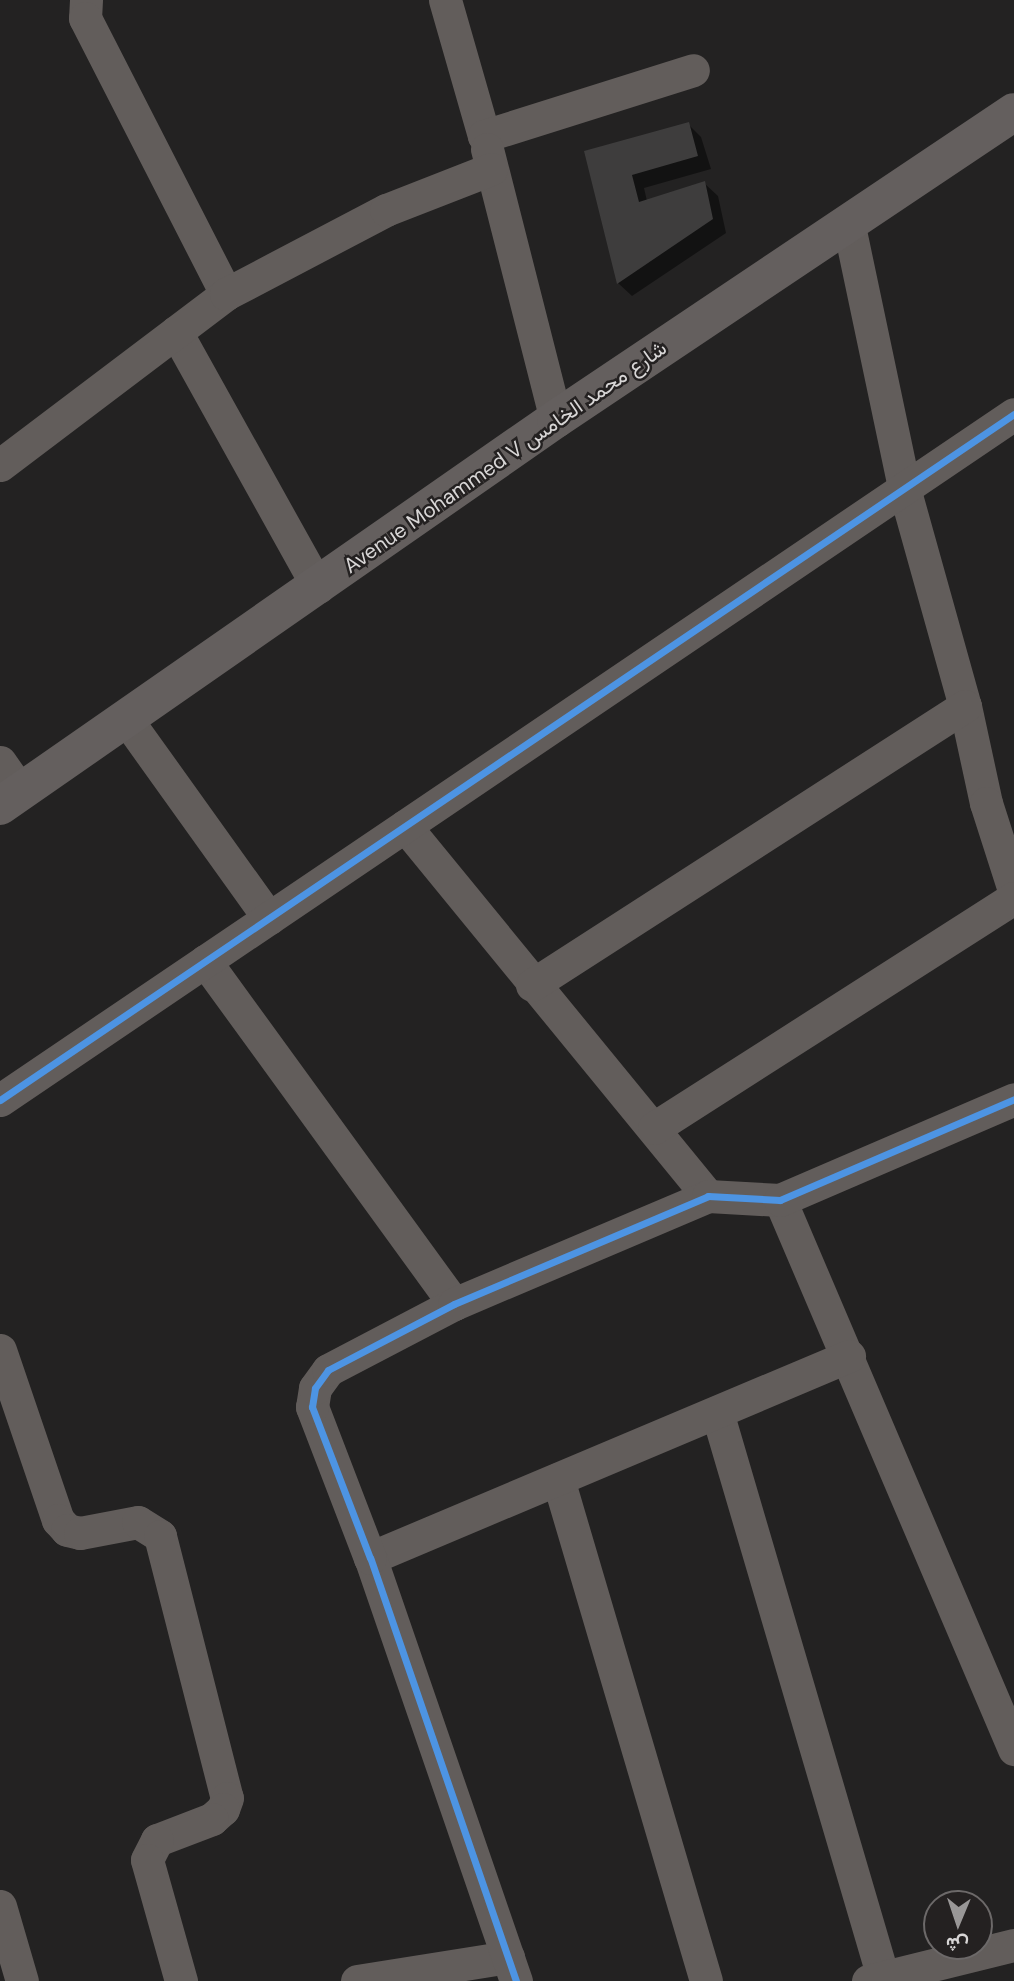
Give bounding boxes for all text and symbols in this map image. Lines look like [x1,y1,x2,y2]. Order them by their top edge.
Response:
street label: Avenue Mohammed V شارع محمد الخامس [339,335,671,579]
north arrow [923,1890,993,1960]
text: ش [945,1932,969,1957]

